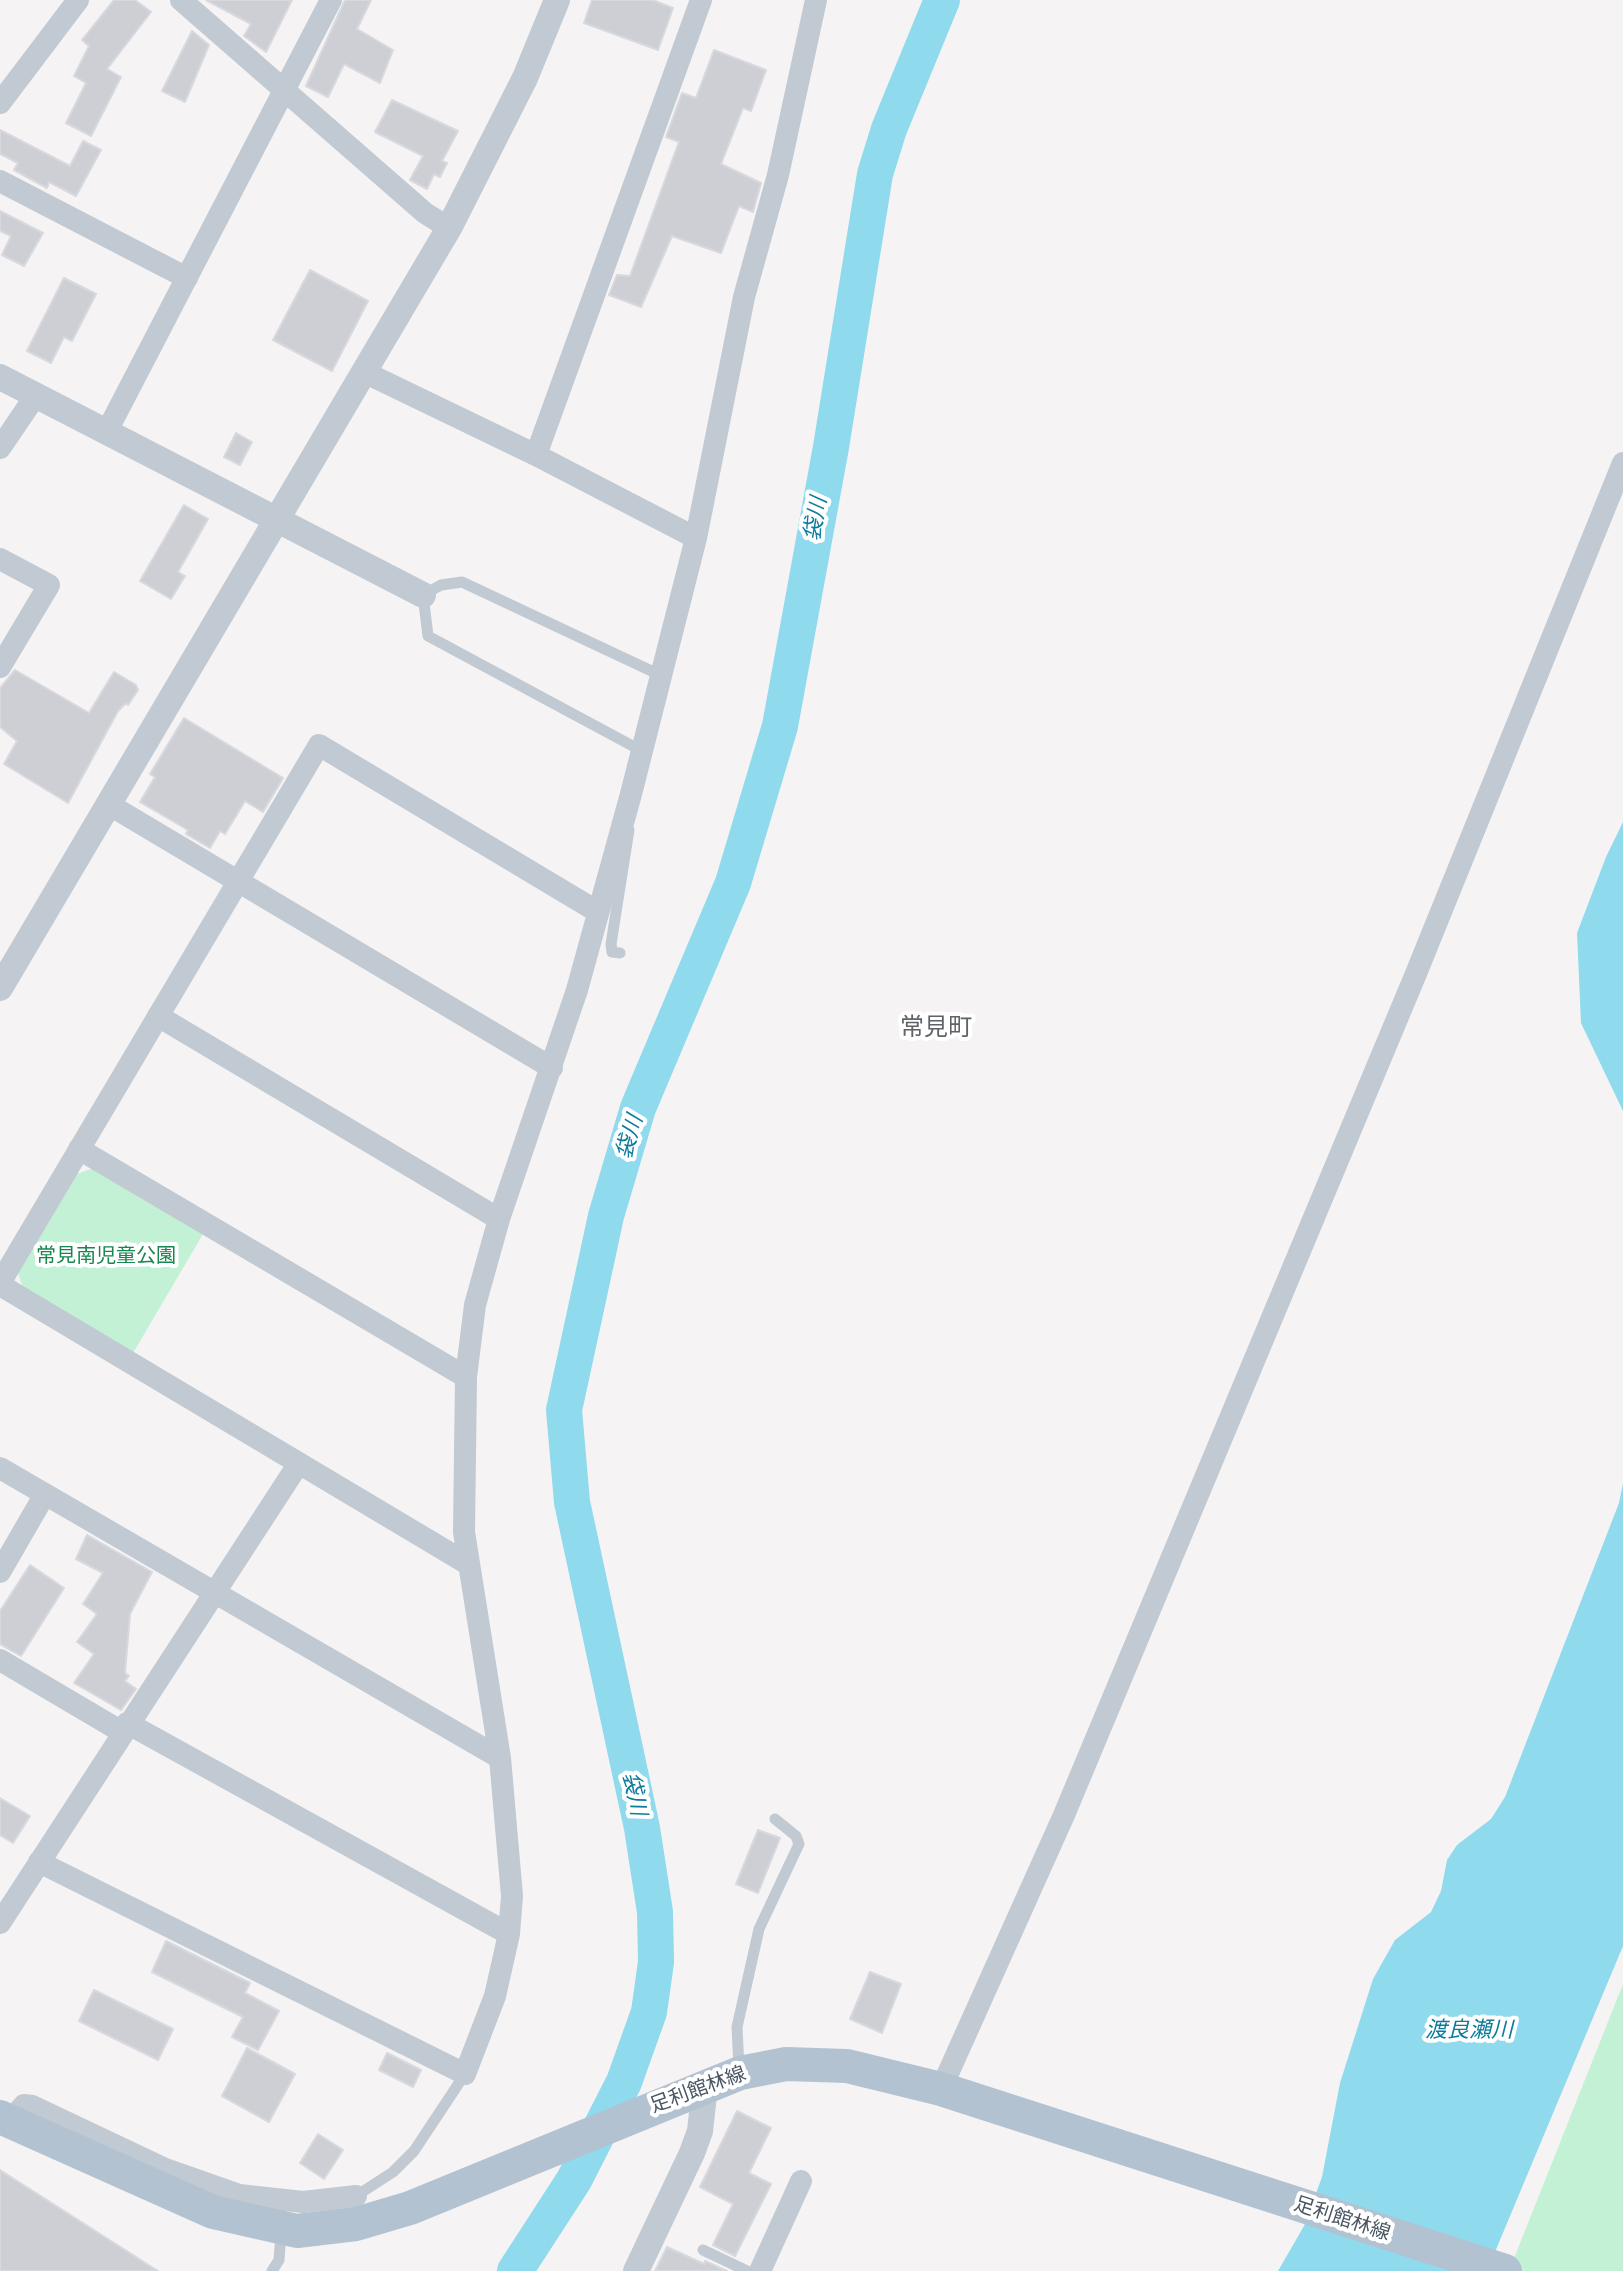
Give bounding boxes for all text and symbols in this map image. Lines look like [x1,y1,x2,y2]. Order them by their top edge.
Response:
water label: 袋川 [799,495,833,543]
district label: 常見町 [900,1014,972,1042]
water label: 袋川 [611,1112,649,1162]
park label: 常見南児童公園 [36,1244,176,1268]
water label: 袋川 [617,1770,651,1818]
water label: 渡良瀬川 [1425,2018,1513,2044]
street label: 足利館林線 [647,2062,749,2118]
street label: 足利館林線 [1291,2192,1393,2246]

